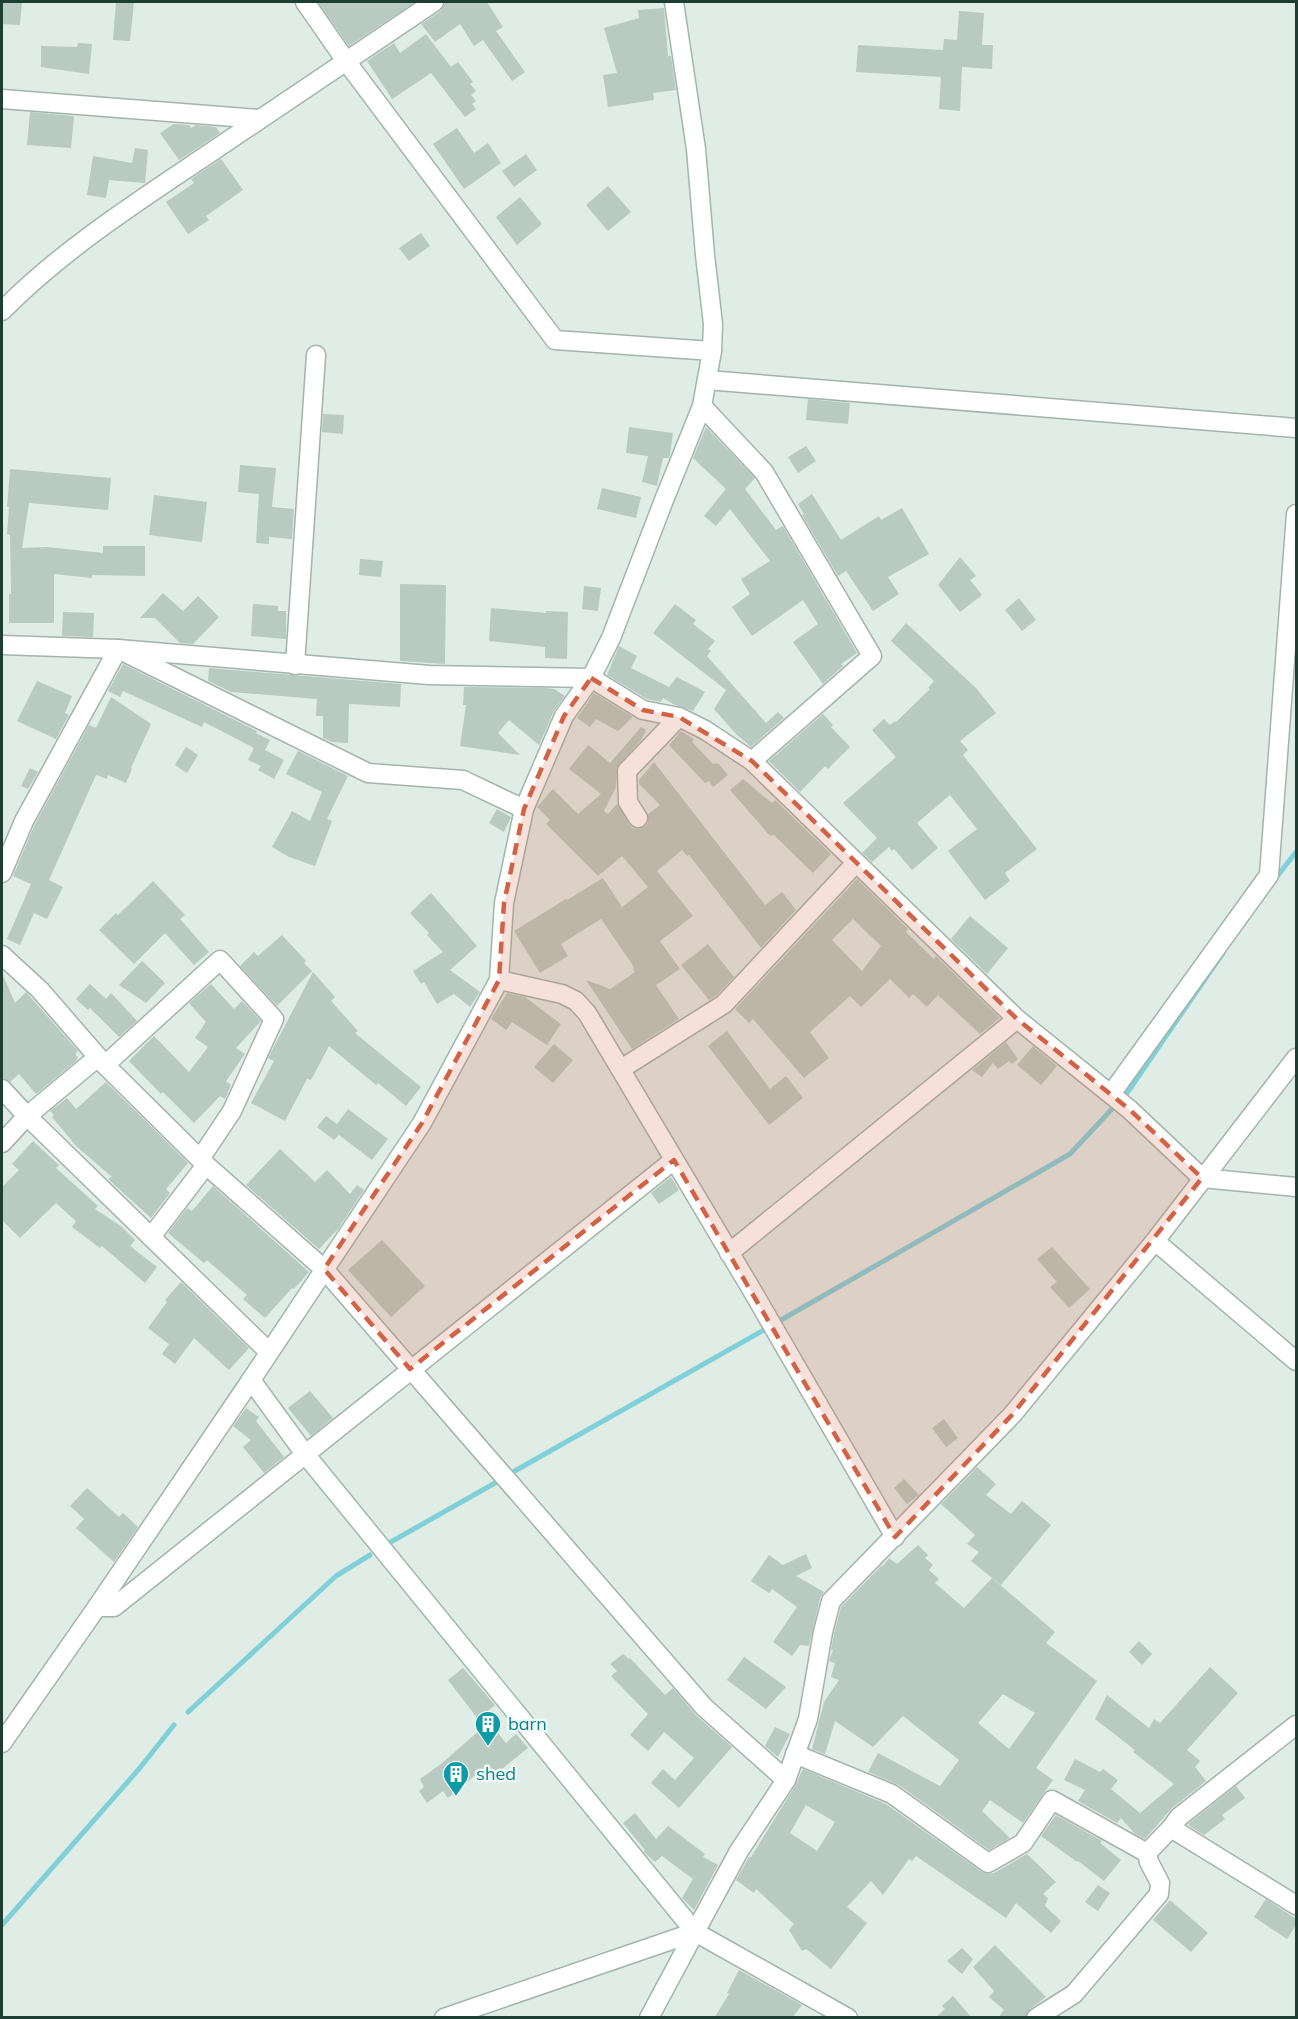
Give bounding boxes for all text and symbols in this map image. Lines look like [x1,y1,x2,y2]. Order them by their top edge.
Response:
building icon: barn [473,1709,503,1747]
place label: barn [508,1712,547,1735]
building icon: shed [441,1759,471,1797]
place label: shed [476,1762,516,1785]

